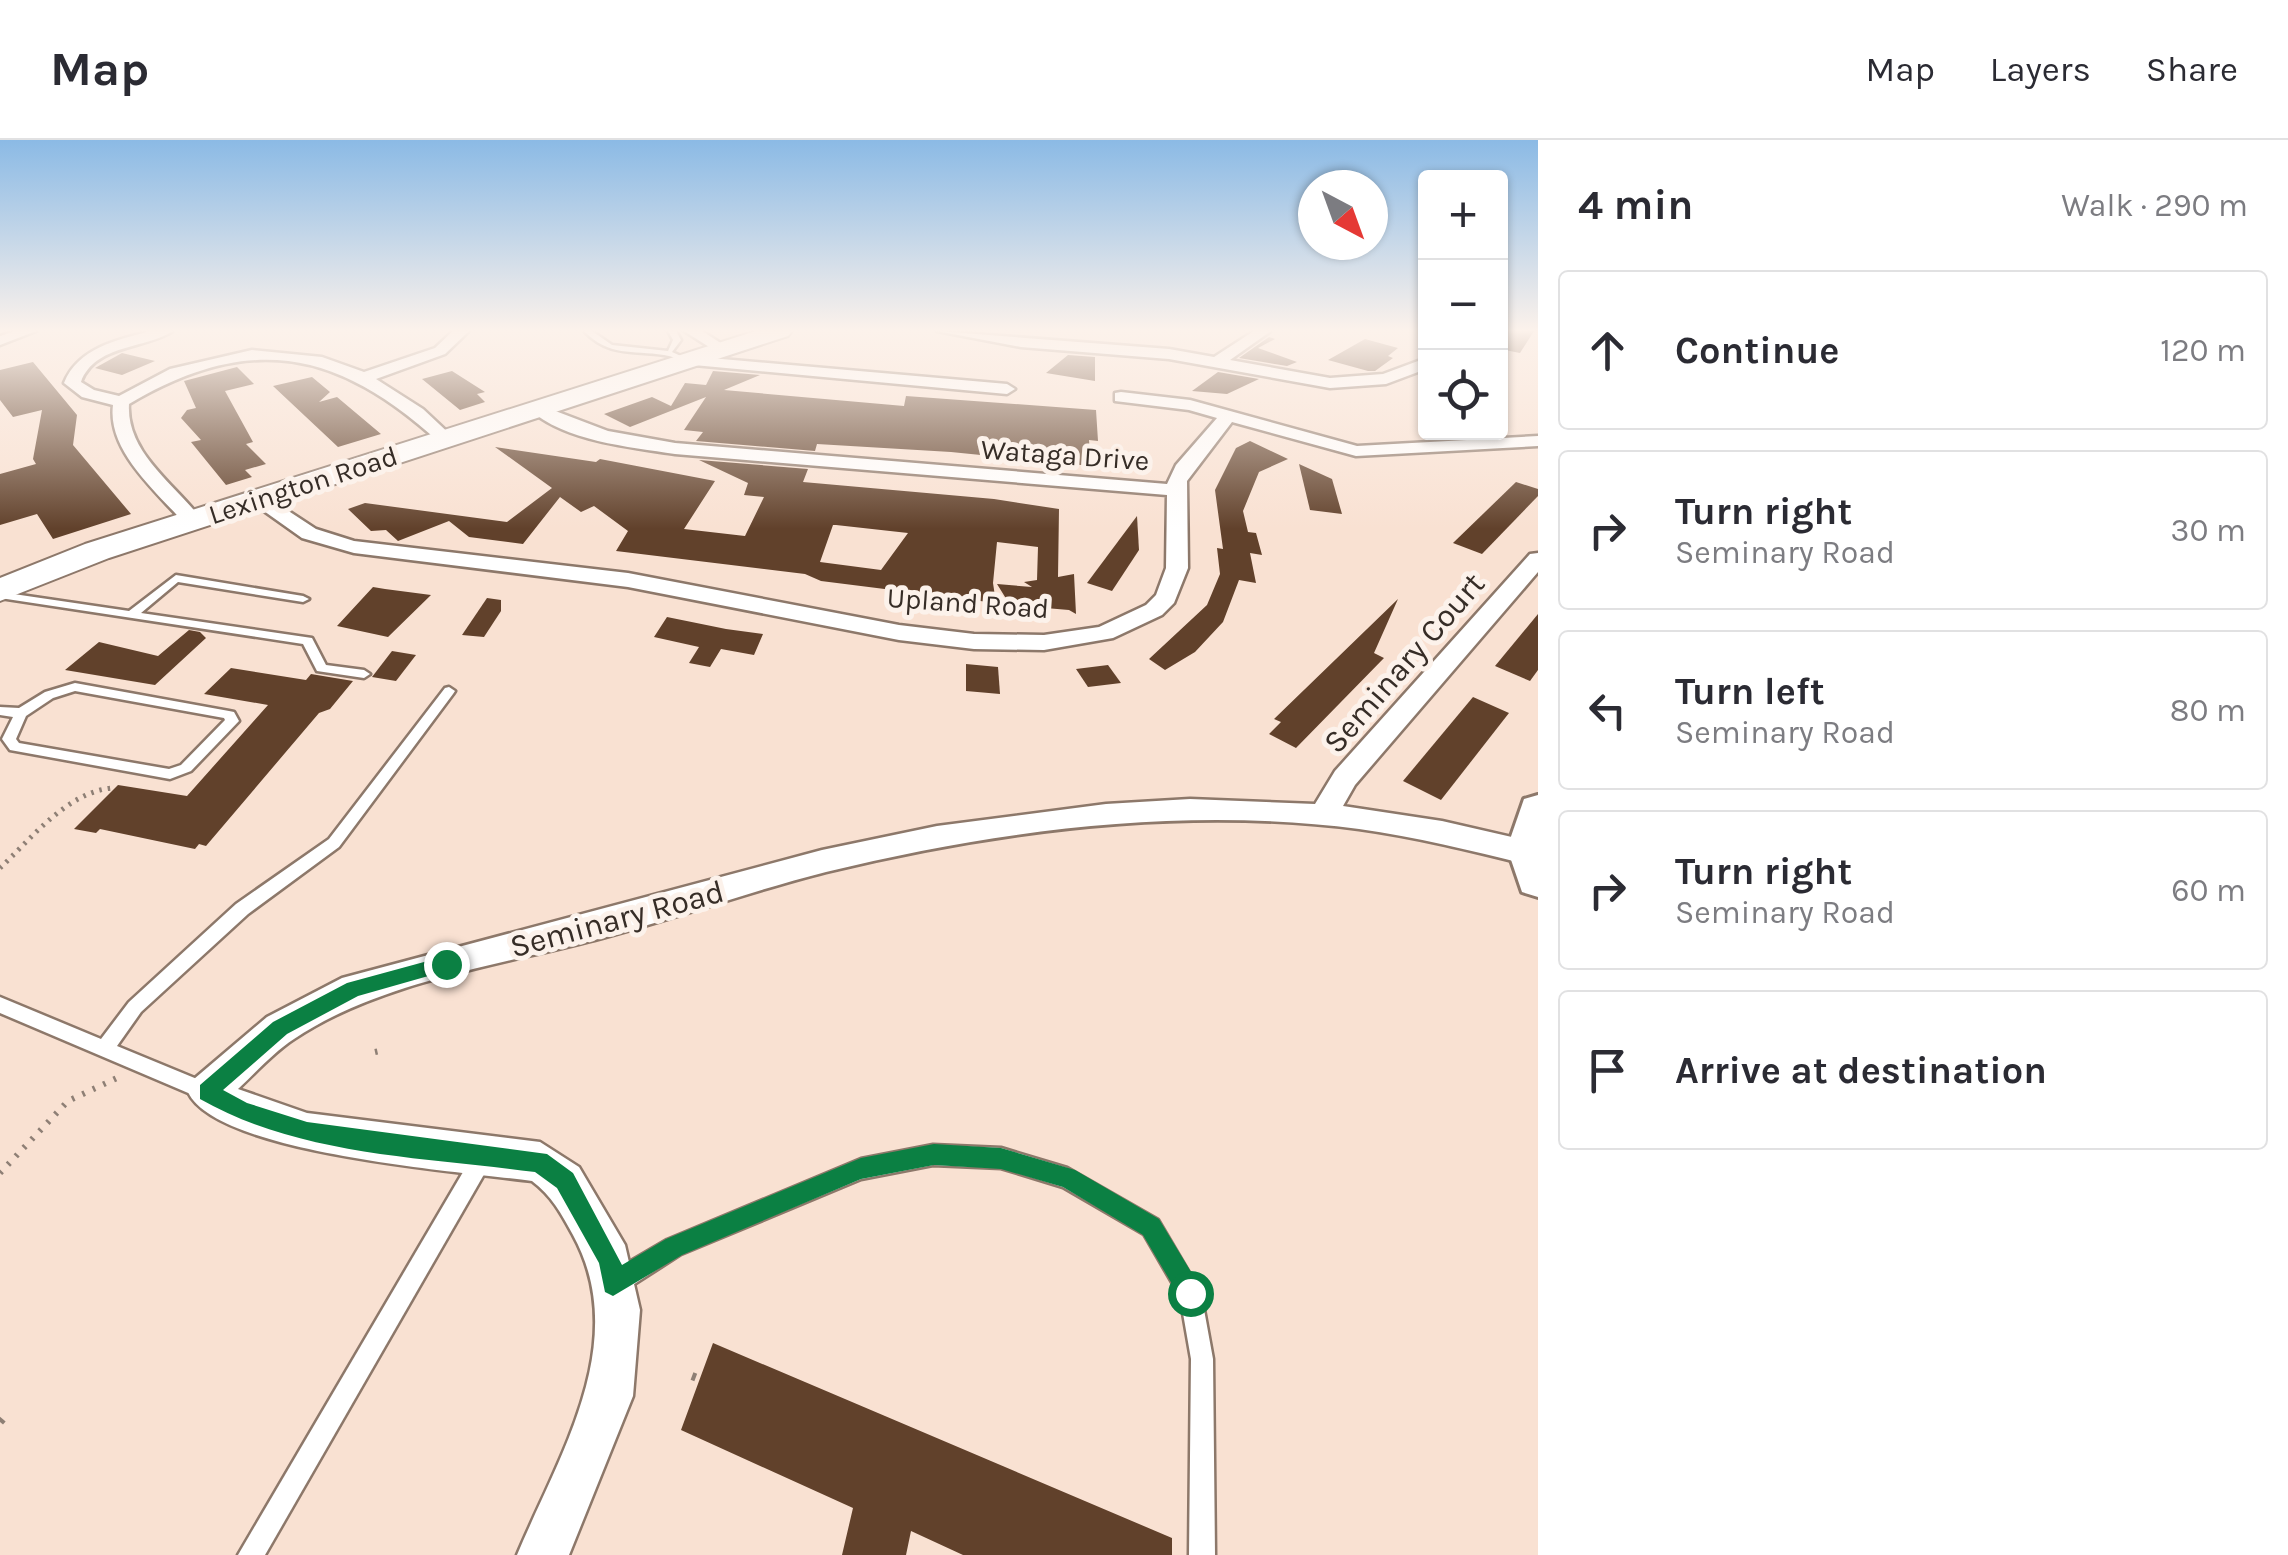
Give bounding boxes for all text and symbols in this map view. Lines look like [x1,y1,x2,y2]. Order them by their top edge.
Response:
text: Map [50,41,149,97]
text: Map [1865,49,1935,90]
text: Layers [1990,49,2091,90]
text: Share [2146,49,2238,90]
north arrow [1298,170,1388,260]
map controls [1418,170,1508,440]
button: + [1418,170,1508,260]
text: 4 min [1578,180,1693,230]
text: Walk · 290 m [2061,187,2248,224]
button: − [1418,260,1508,350]
icon: ahead [1580,323,1635,378]
text: Continue [1675,328,1839,373]
text: 120 m [2160,332,2246,369]
button: locate [1418,350,1508,440]
street label: Wataga Drive [980,433,1150,477]
street label: Lexington Road [204,439,402,531]
text: Turn right [1675,489,1852,534]
icon: right [1580,503,1635,558]
text: 30 m [2171,512,2246,549]
text: Seminary Road [1675,534,1895,571]
street label: Seminary Court [1316,565,1492,761]
street label: Upland Road [886,581,1050,625]
text: Turn left [1675,669,1825,714]
icon: left [1580,683,1635,738]
text: 80 m [2170,692,2246,729]
text: Seminary Road [1675,714,1895,751]
text: Turn right [1675,849,1852,894]
icon: right [1580,863,1635,918]
text: 60 m [2171,872,2246,909]
street label: Seminary Road [506,873,728,965]
text: Seminary Road [1675,894,1895,931]
route end [424,942,470,988]
icon: arrive [1580,1043,1635,1098]
text: Arrive at destination [1675,1048,2047,1093]
route start [1168,1271,1214,1317]

